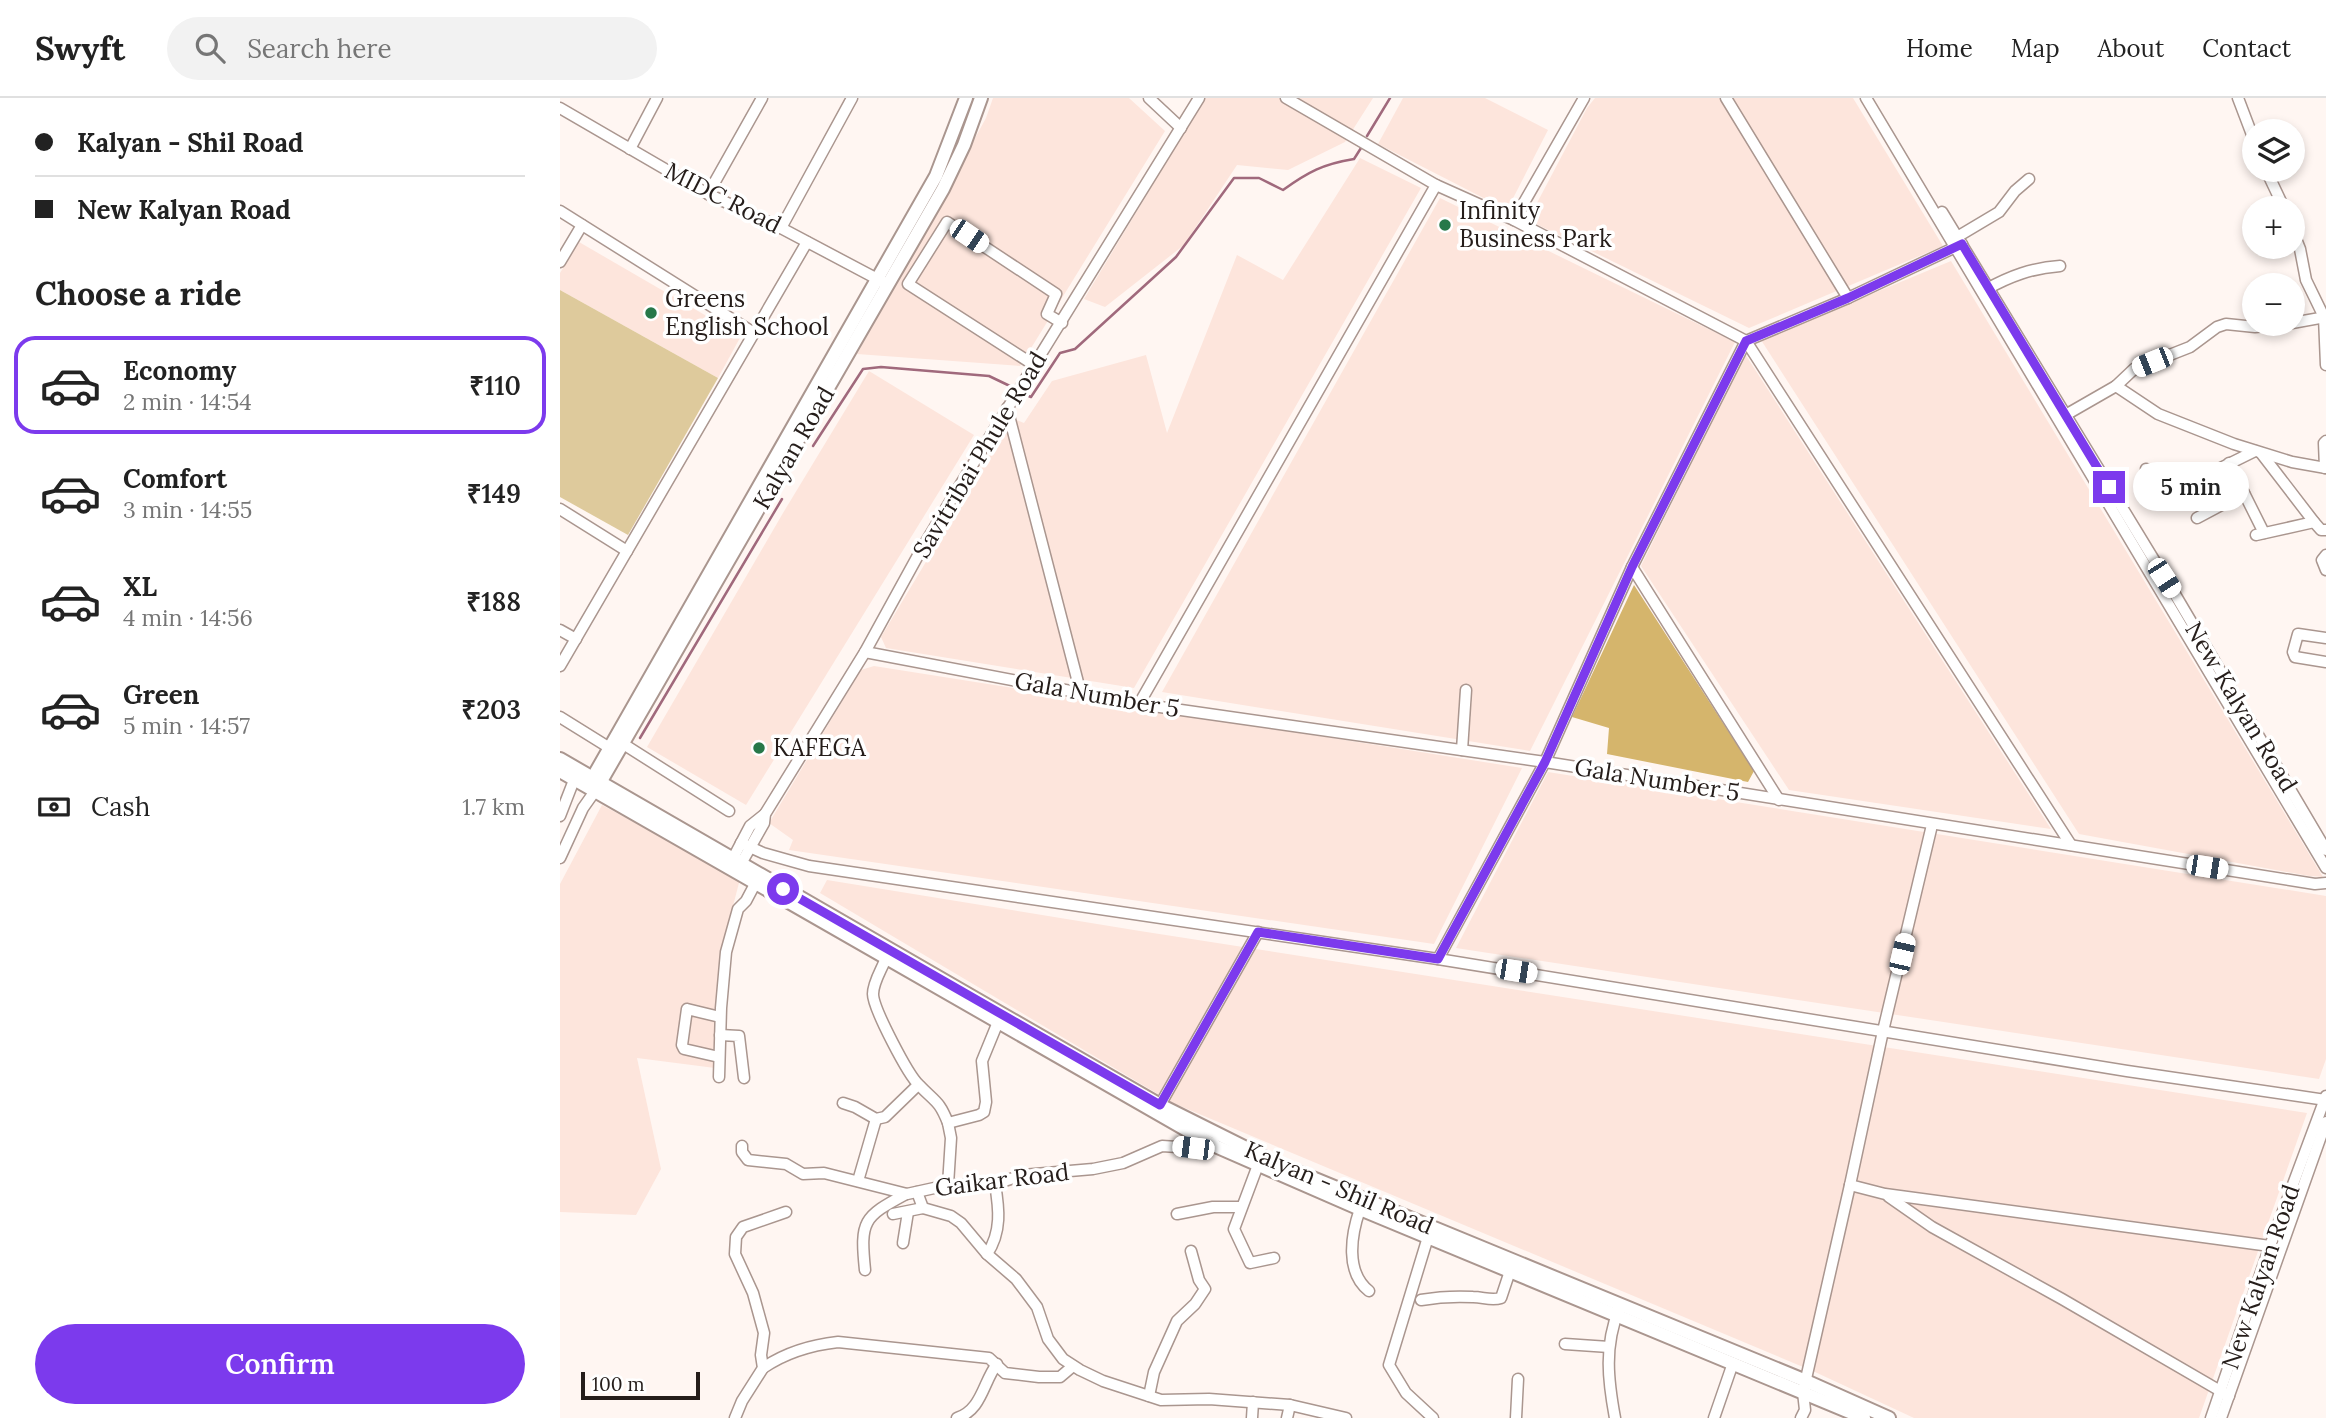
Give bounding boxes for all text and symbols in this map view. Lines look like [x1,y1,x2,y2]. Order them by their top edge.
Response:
search box [167,17,657,80]
text: Swyft [35,27,125,69]
icon: search [191,29,229,67]
text: Search here [247,32,391,65]
text: Home [1906,33,1973,64]
text: Map [2011,33,2060,64]
text: About [2098,33,2164,64]
text: Contact [2202,33,2291,64]
map controls [2242,119,2305,336]
button: layers [2242,119,2305,182]
text: Kalyan - Shil Road [77,126,304,159]
street label: MIDC Road [660,155,787,240]
text: New Kalyan Road [77,193,291,226]
place label: Infinity Business Park [1459,195,1612,254]
button: + [2242,196,2305,259]
car [946,216,993,256]
marker: Infinity Business Park [1437,217,1453,233]
text: Choose a ride [35,273,242,314]
button: − [2242,273,2305,336]
place label: Greens English School [665,283,829,342]
marker: Greens English School [643,305,659,321]
car [2129,344,2176,380]
street label: Savitribai Phule Road [906,346,1053,564]
icon: car [39,354,102,417]
text: Economy [123,354,236,387]
text: ₹110 [469,369,521,402]
street label: Kalyan Road [746,381,841,515]
text: 2 min · 14:54 [123,387,252,416]
icon: car [39,462,102,525]
text: Comfort [123,462,227,495]
callout: 5 min [2134,462,2249,512]
route end [2093,471,2125,503]
text: 5 min [2160,472,2222,501]
text: ₹149 [467,477,521,510]
text: 3 min · 14:55 [123,495,252,524]
car [2144,555,2185,601]
icon: car [39,570,102,633]
text: XL [123,570,157,603]
text: ₹188 [466,585,521,618]
text: 4 min · 14:56 [123,603,253,632]
street label: New Kalyan Road [2178,616,2304,798]
street label: Gala Number 5 [1012,665,1182,724]
icon: car [39,678,102,741]
text: Green [123,678,199,711]
text: ₹203 [461,693,521,726]
text: 5 min · 14:57 [123,711,250,740]
place label: KAFEGA [773,732,867,763]
marker: KAFEGA [751,740,767,756]
street label: Gala Number 5 [1572,751,1742,808]
icon: cash [35,788,73,826]
text: Cash [91,790,150,823]
text: 1.7 km [462,792,525,821]
car [2185,853,2230,881]
route start [767,873,799,905]
car [1888,931,1917,977]
car [1494,957,1539,985]
street label: Kalyan - Shil Road [1240,1134,1438,1241]
car [1171,1135,1216,1161]
street label: Gaikar Road [933,1156,1071,1203]
street label: New Kalyan Road [2214,1180,2307,1373]
button: Confirm [35,1324,525,1404]
scale bar [581,1369,700,1401]
text: 100 m [592,1372,645,1396]

